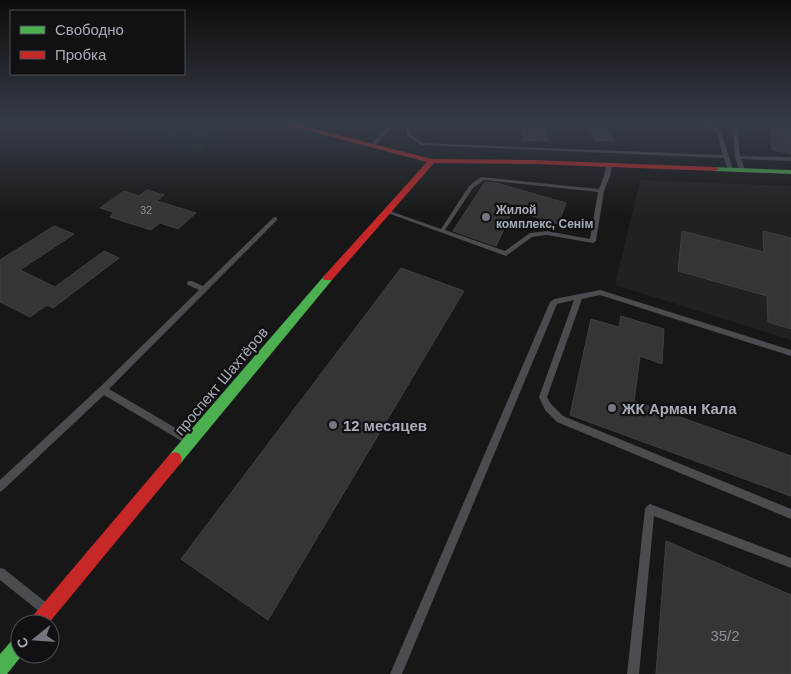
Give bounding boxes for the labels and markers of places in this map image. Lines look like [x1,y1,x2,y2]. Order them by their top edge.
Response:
place label: Жилой комплекс, Сенiм [495,203,593,231]
marker: Жилой комплекс, Сенiм [480,211,492,223]
place label: ЖК Арман Кала [621,400,737,417]
marker: ЖК Арман Кала [606,402,618,414]
place label: 12 месяцев [343,417,427,434]
marker: 12 месяцев [327,419,339,431]

